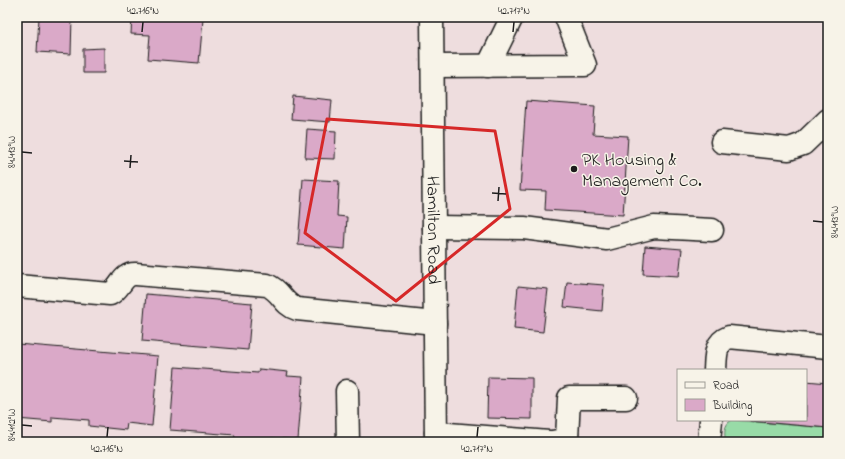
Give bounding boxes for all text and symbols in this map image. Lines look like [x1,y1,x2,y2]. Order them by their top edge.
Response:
text: 42.716°N [127,4,159,19]
text: 42.717°N [498,4,530,19]
text: 84.413°W [5,136,20,168]
place label: PK Housing & Management Co. [582,148,702,196]
marker: PK Housing & Management Co. [569,164,579,174]
street label: Hamilton Road [418,176,446,284]
text: 84.413°W [828,206,843,238]
legend [677,369,807,421]
text: Road [713,377,739,395]
text: Building [712,397,752,416]
text: 84.412°W [5,408,20,441]
text: 42.716°N [91,442,123,457]
text: 42.717°N [461,442,493,457]

